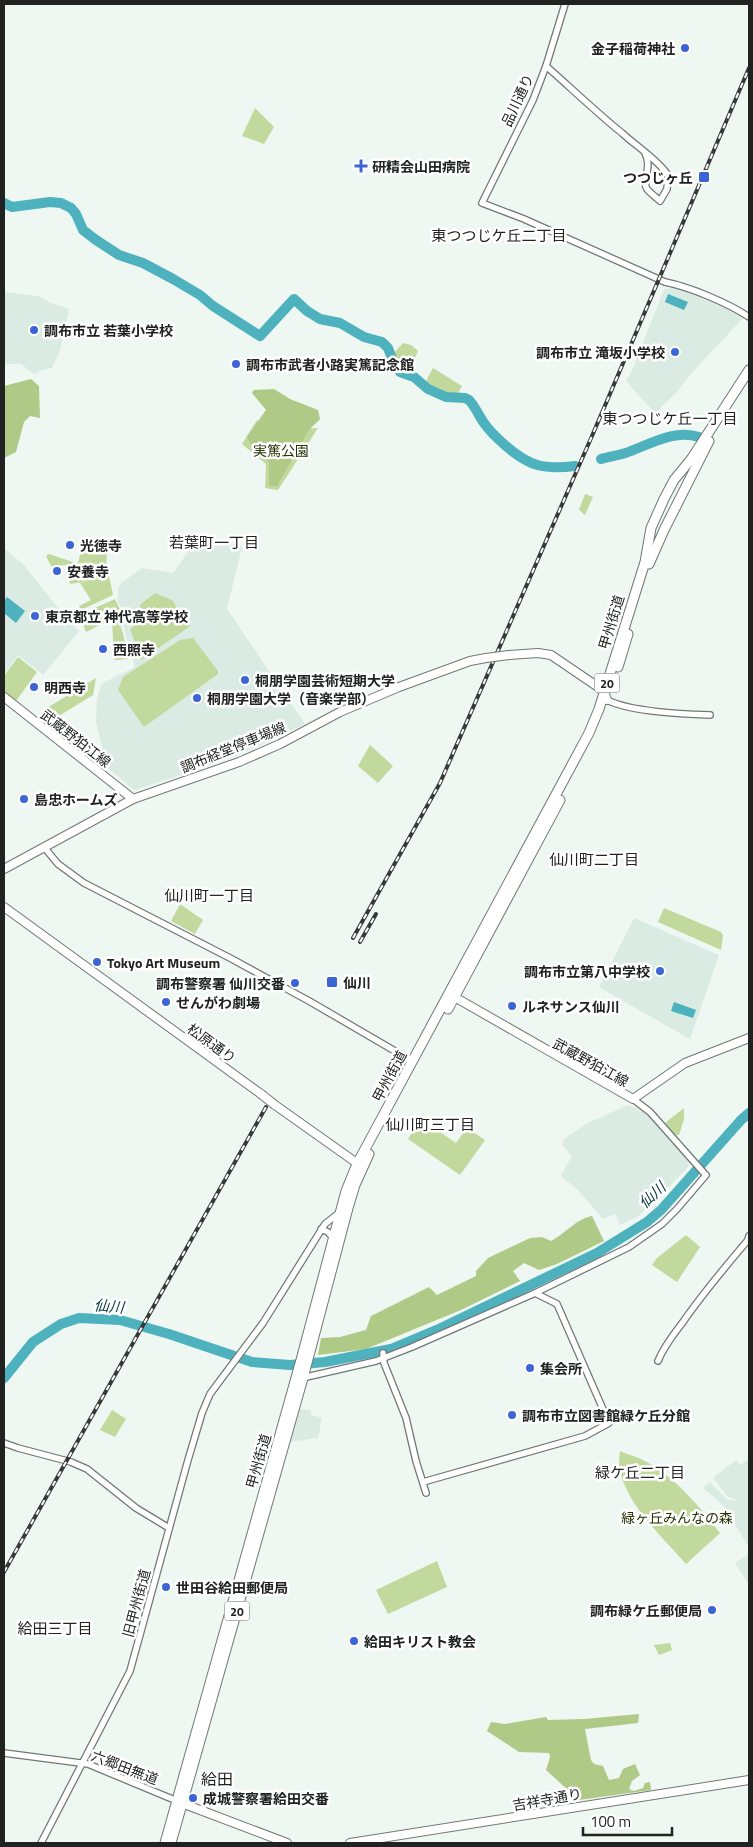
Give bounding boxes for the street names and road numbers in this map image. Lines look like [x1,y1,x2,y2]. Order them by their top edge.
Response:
street label: 品川通り [496,70,538,130]
street label: 甲州街道 [593,592,629,652]
road number: 20 [594,674,620,692]
street label: 武蔵野狛江線 [36,704,116,772]
street label: 調布経堂停車場線 [177,716,289,778]
street label: 松原通り [183,1018,241,1068]
street label: 武蔵野狛江線 [549,1032,633,1092]
street label: 甲州街道 [367,1046,411,1106]
street label: 甲州街道 [240,1431,276,1491]
street label: 旧甲州街道 [117,1566,155,1640]
road number: 20 [224,1602,250,1620]
street label: 六郷田無道 [89,1745,161,1789]
street label: 吉祥寺通り [511,1783,583,1815]

